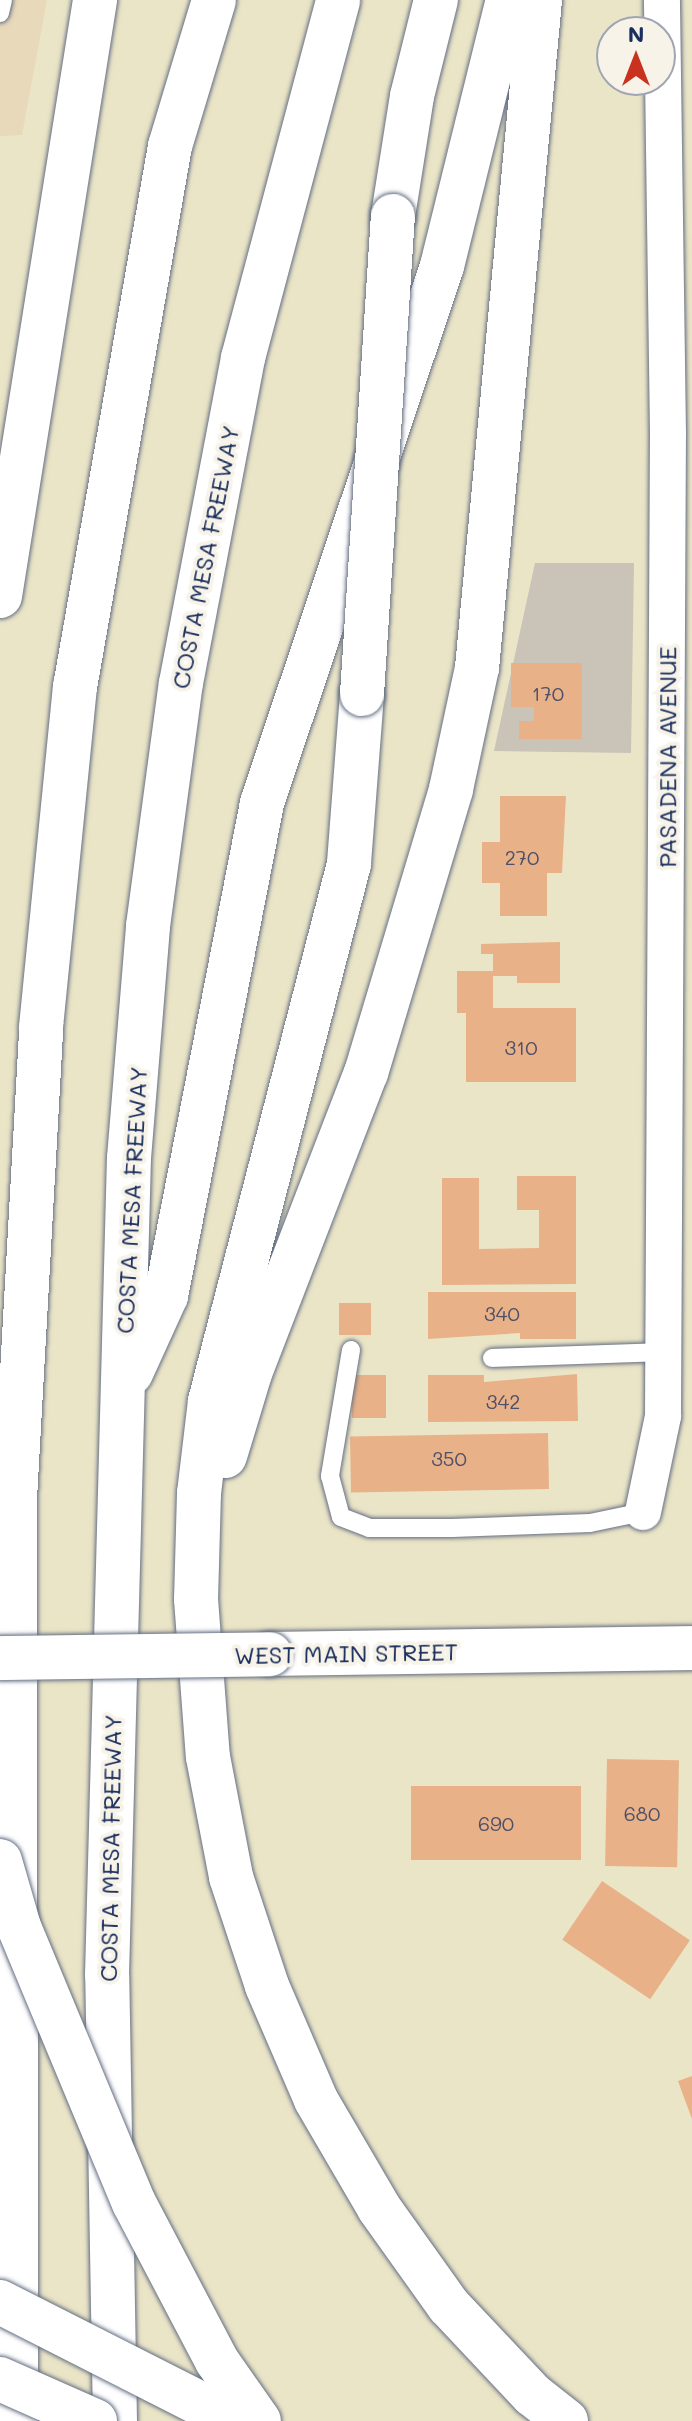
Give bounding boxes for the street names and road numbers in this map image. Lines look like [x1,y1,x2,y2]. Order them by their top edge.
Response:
street label: COSTA MESA FREEWAY [165,423,245,691]
street label: PASADENA AVENUE [653,646,681,868]
street label: COSTA MESA FREEWAY [110,1066,152,1334]
street label: WEST MAIN STREET [234,1637,458,1669]
street label: COSTA MESA FREEWAY [93,1714,127,1982]

